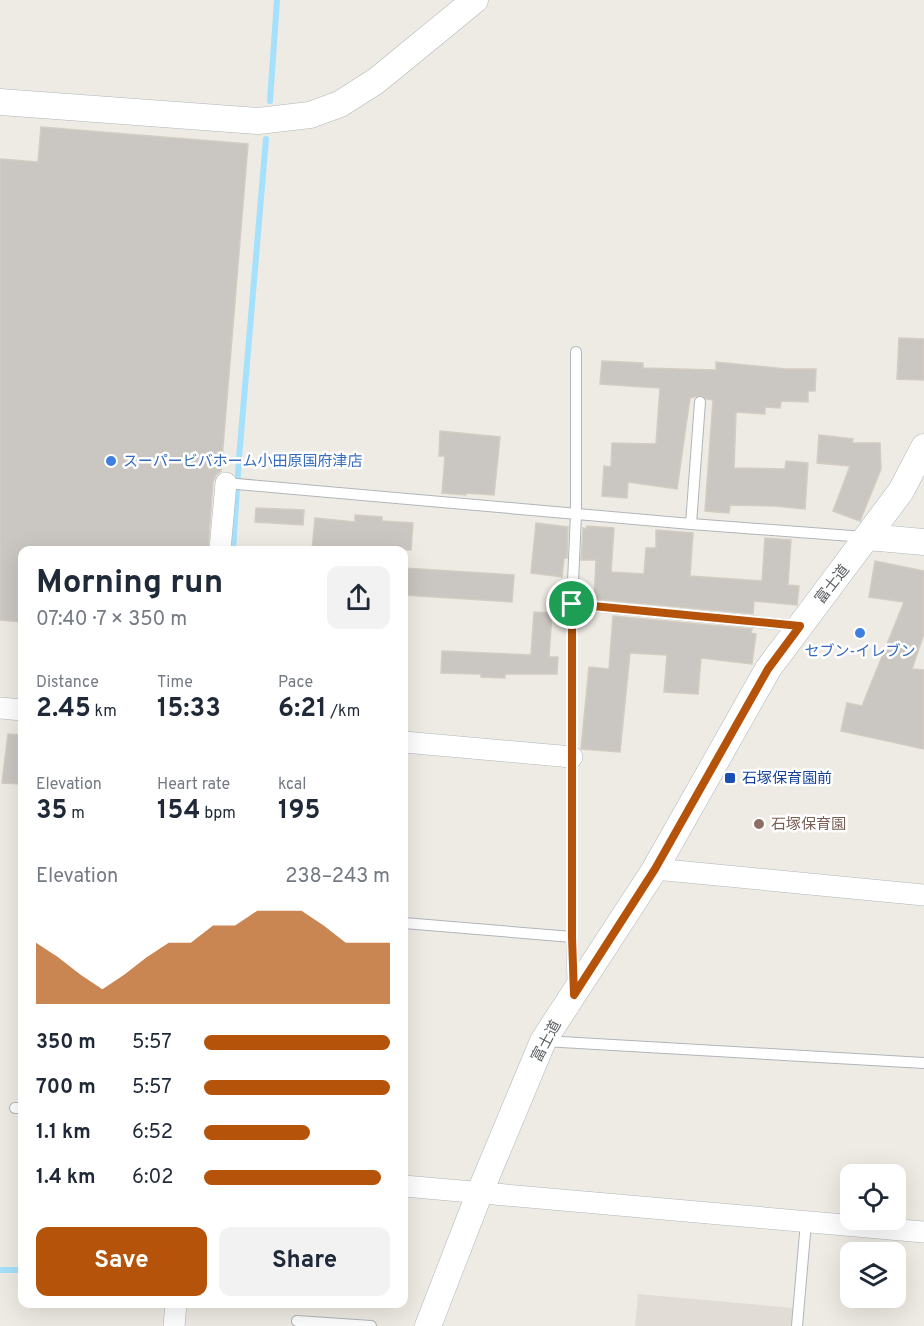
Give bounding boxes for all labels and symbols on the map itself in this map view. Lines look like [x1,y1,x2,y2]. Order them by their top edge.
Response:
place label: スーパービバホーム小田原国府津店 [123,453,362,472]
marker: スーパービバホーム小田原国府津店 [104,454,118,468]
street label: 富士道 [812,561,855,609]
pin [546,578,597,629]
marker: セブン-イレブン [853,626,867,640]
place label: セブン-イレブン [805,643,916,662]
place label: 石塚保育園前 [742,770,832,789]
marker: 石塚保育園前 [723,771,737,785]
place label: 石塚保育園 [771,816,846,835]
marker: 石塚保育園 [752,817,766,831]
street label: 富士道 [528,1017,566,1066]

